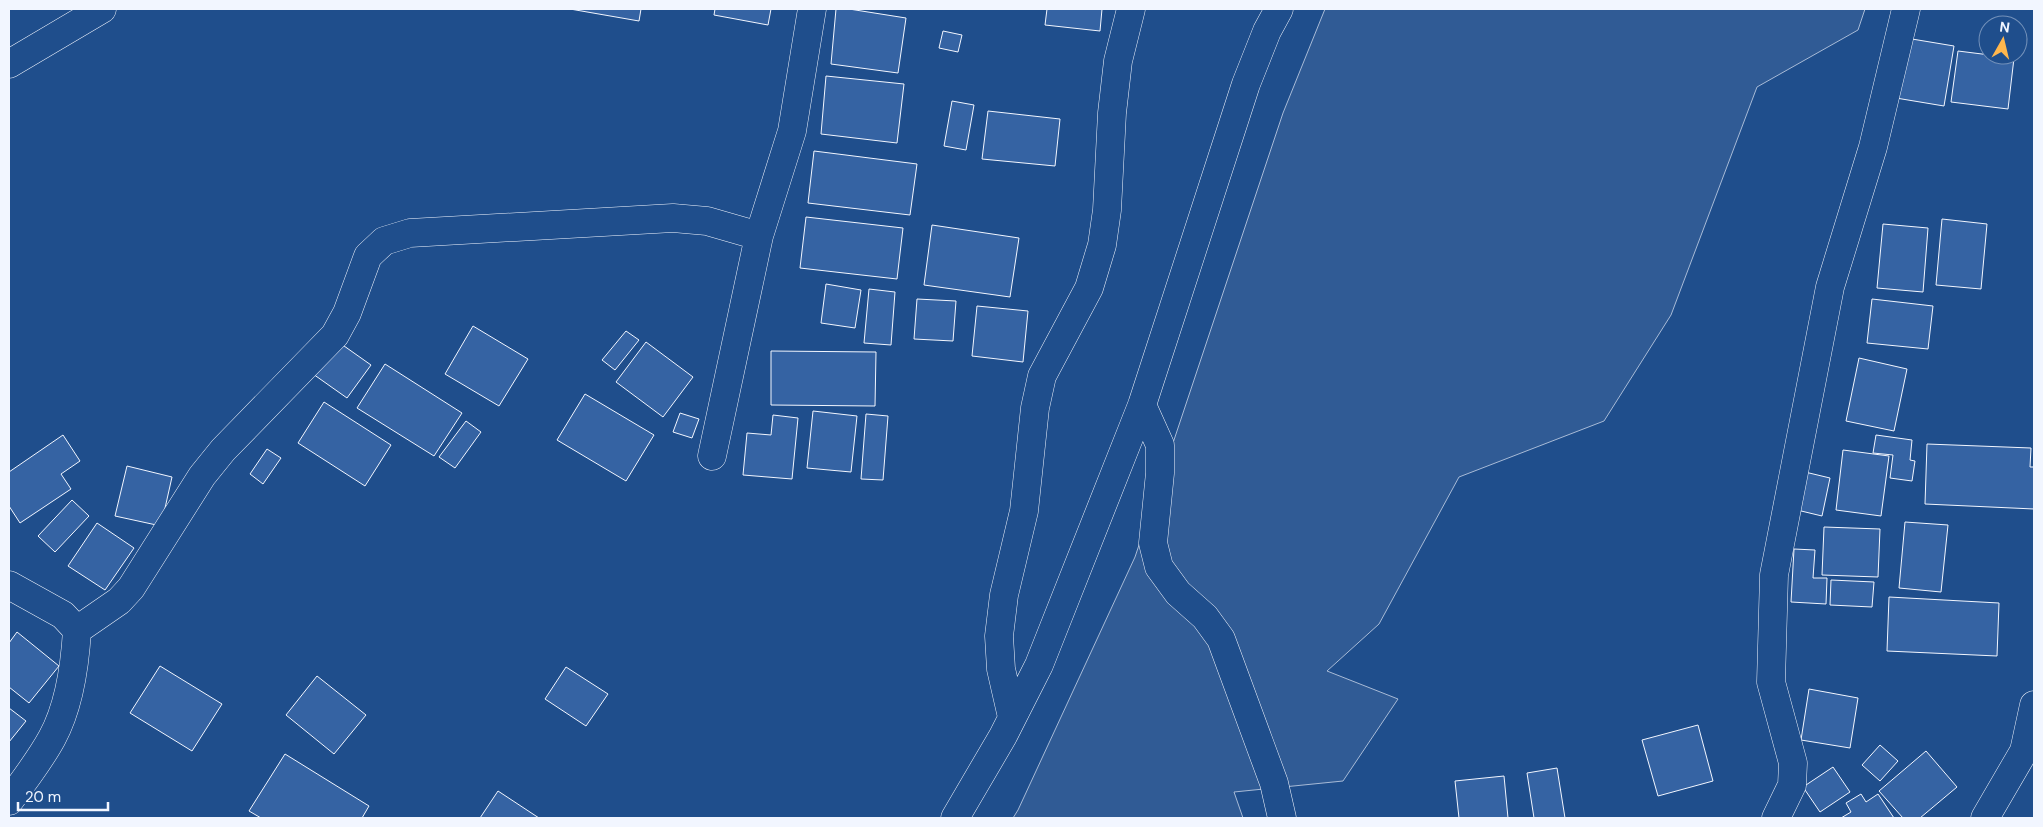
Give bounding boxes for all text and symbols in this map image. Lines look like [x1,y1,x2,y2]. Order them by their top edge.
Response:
north arrow [1978,15,2028,65]
text: N [1998,18,2011,37]
scale bar [18,780,108,812]
text: 20 m [25,787,61,807]

